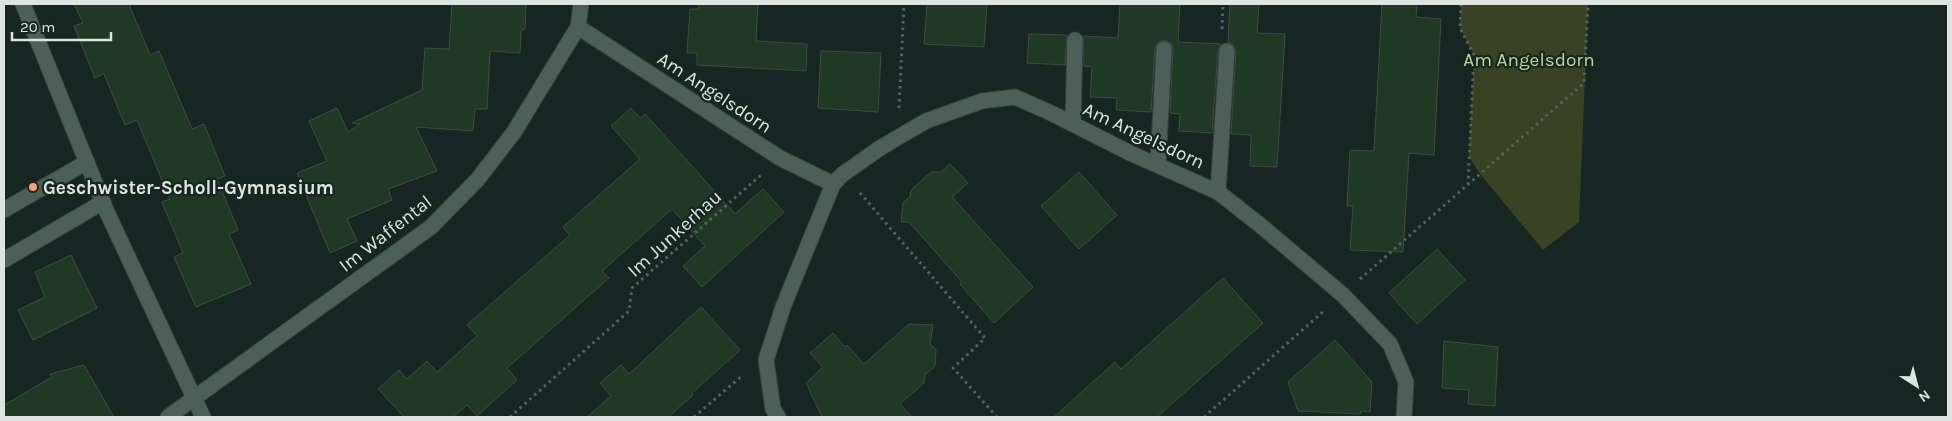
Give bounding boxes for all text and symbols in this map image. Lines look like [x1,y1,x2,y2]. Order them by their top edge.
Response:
scale bar [12,10,111,42]
text: 20 m [20,18,55,36]
street label: Am Angelsdorn [653,48,776,138]
park label: Am Angelsdorn [1463,49,1595,71]
street label: Am Angelsdorn [1079,98,1208,174]
place label: Geschwister-Scholl-Gymnasium [43,177,334,199]
marker: Geschwister-Scholl-Gymnasium [27,181,39,193]
street label: Im Junkerhau [623,186,726,282]
street label: Im Waffental [335,191,436,277]
north arrow [1892,361,1942,411]
text: N [1915,386,1933,406]

